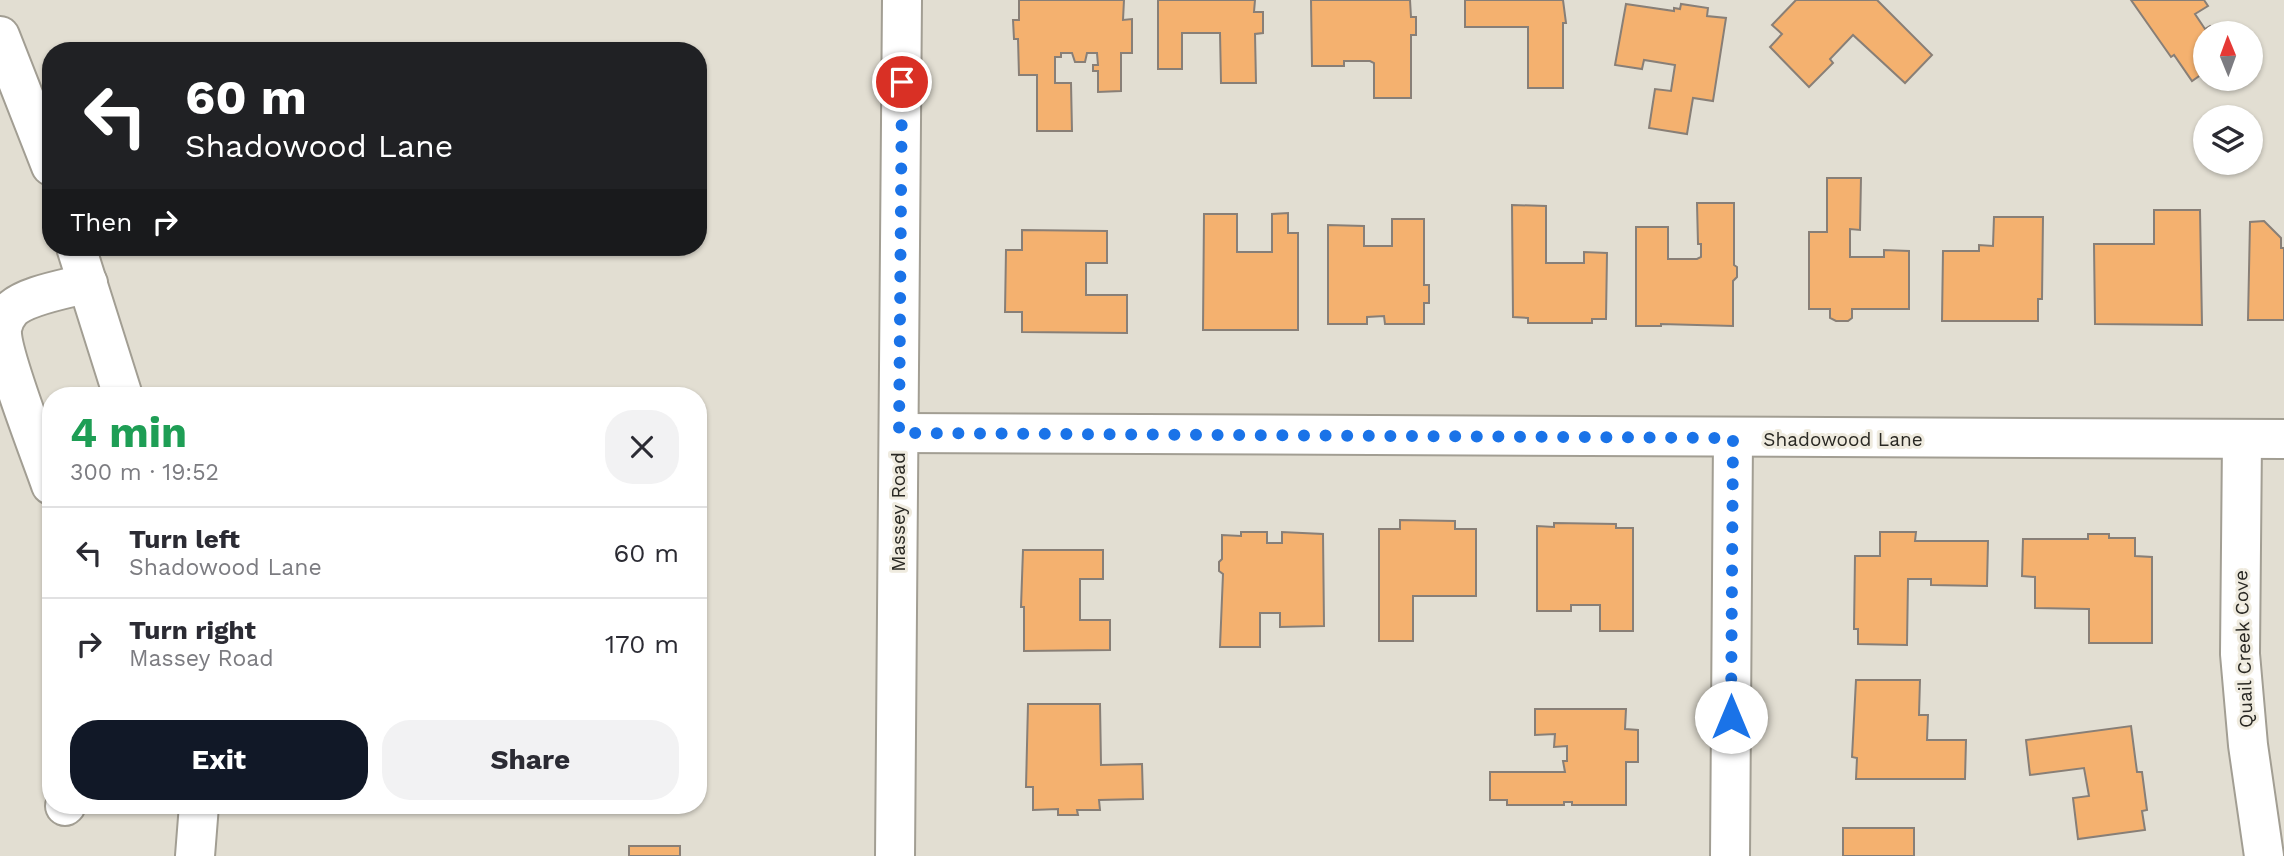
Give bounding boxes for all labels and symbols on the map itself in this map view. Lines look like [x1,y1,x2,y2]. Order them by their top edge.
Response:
north arrow [2193,21,2263,91]
pin [872,52,932,112]
street label: Shadowood Lane [1763,428,1923,451]
street label: Massey Road [887,452,910,572]
street label: Quail Creek Cove [2229,570,2258,728]
position arrow [1694,680,1768,754]

